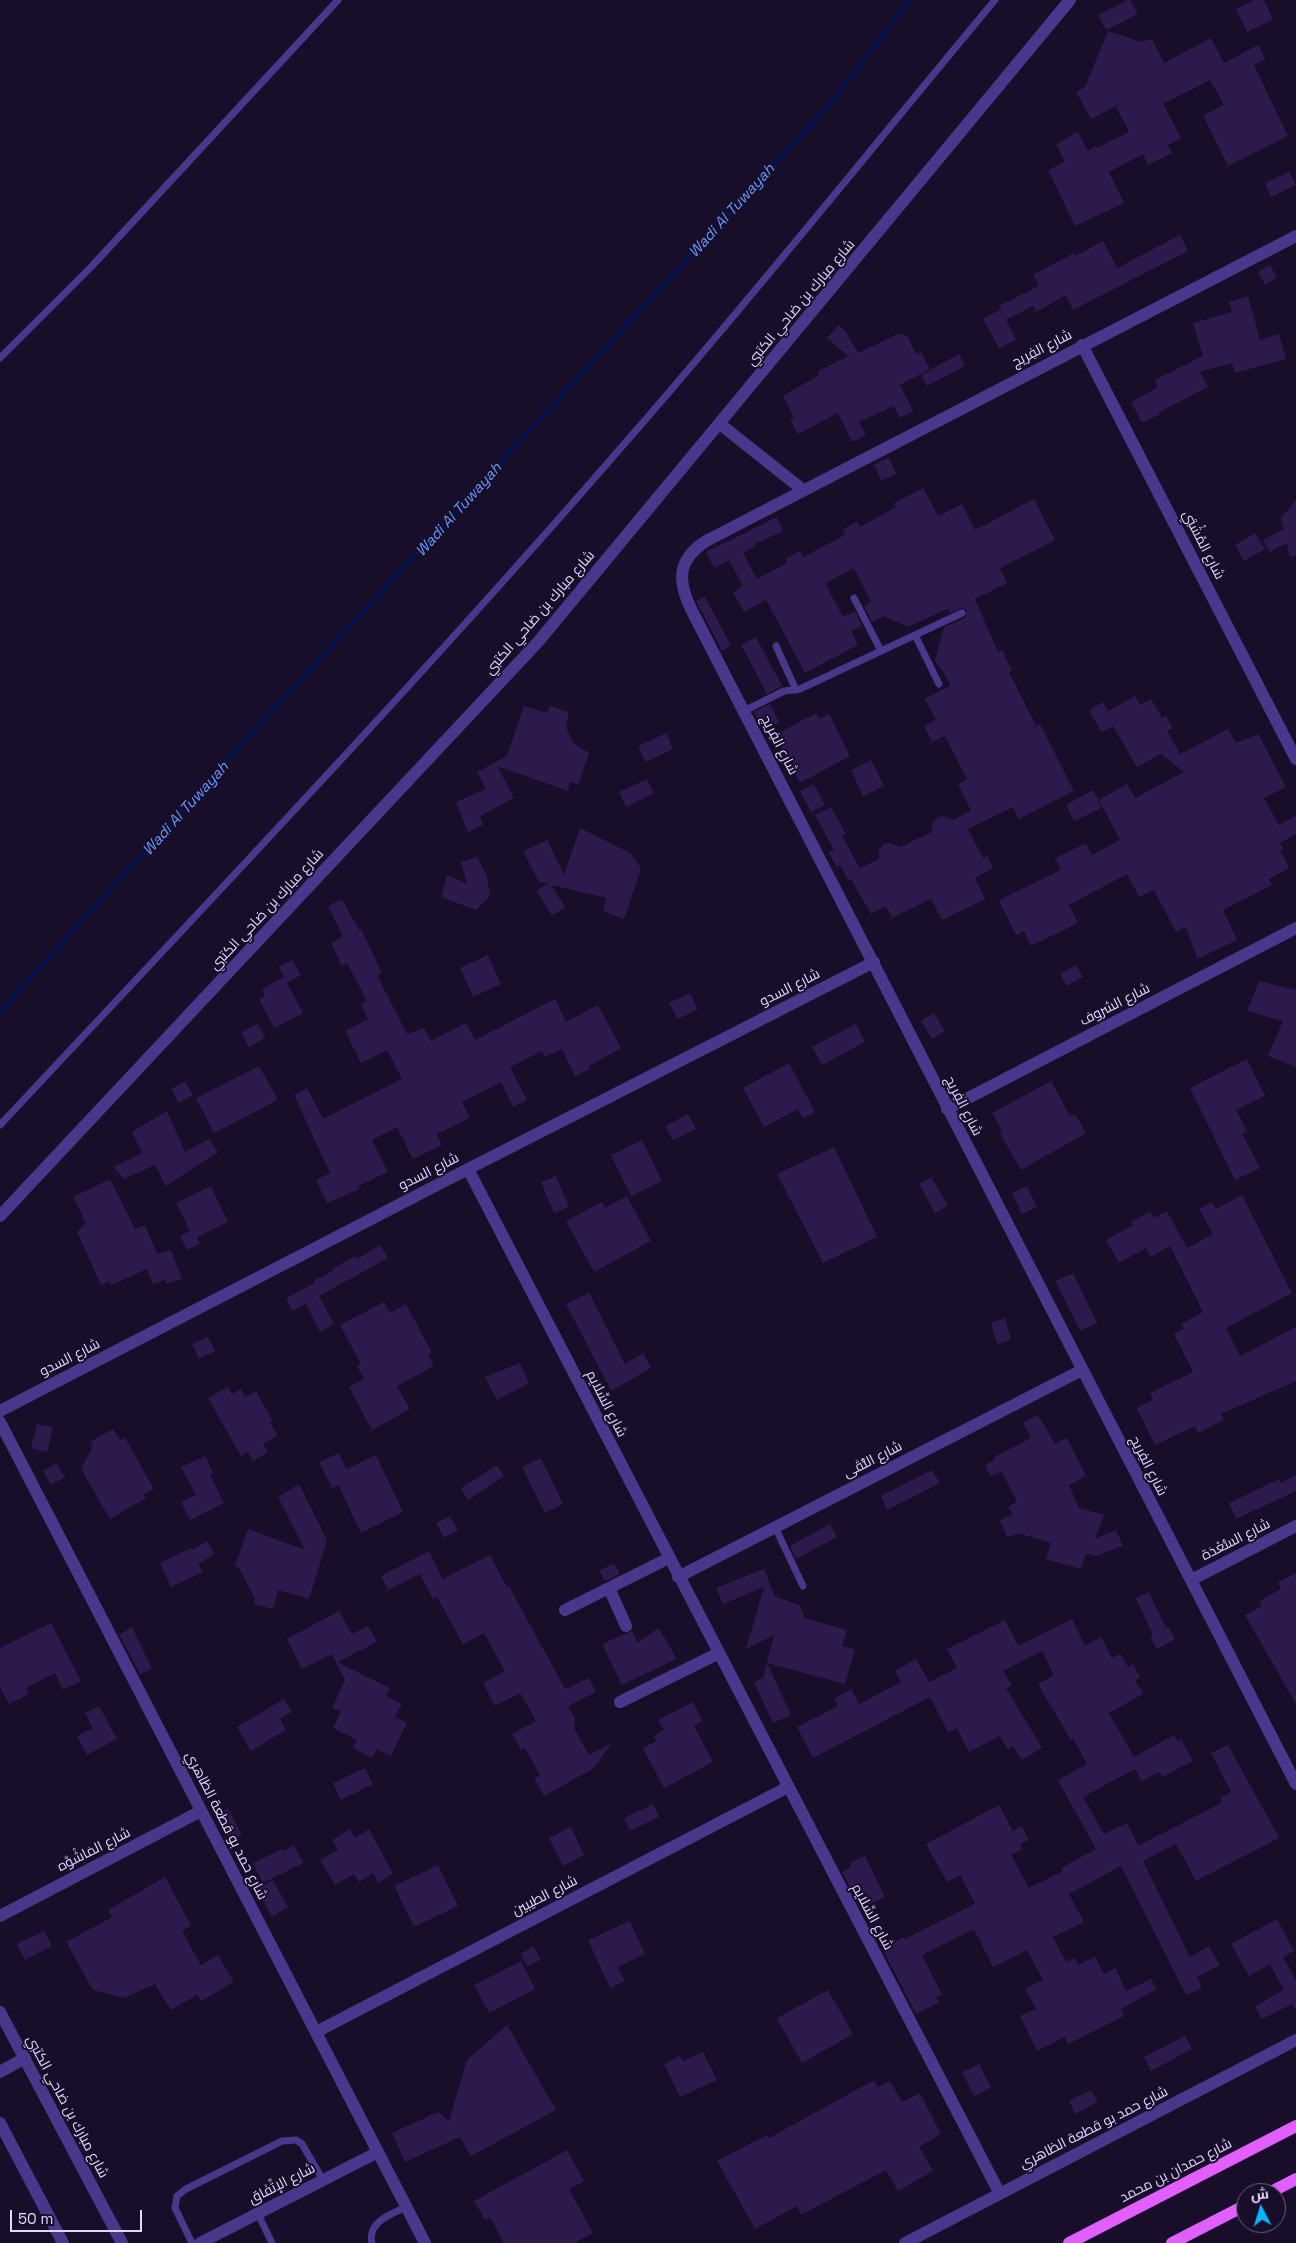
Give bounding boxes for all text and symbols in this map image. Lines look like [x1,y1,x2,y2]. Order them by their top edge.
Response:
water label: Wadi Al Tuwayah [685,160,779,262]
street label: شارع مبارك بن ضاحي الكتبي [743,237,859,369]
street label: شارع الفِريج [1009,327,1075,371]
water label: Wadi Al Tuwayah [412,459,506,561]
street label: شارع المُشْتِي [1178,508,1228,582]
street label: شارع مبارك بن ضاحي الكتبي [481,547,599,679]
street label: شارع الفِريج [757,712,801,778]
water label: Wadi Al Tuwayah [139,758,233,860]
street label: شارع مبارك بن ضاحي الكتبي [207,846,327,974]
street label: شارع السدو [757,966,823,1010]
street label: شارع الشروف [1077,980,1153,1030]
street label: شارع الفِريج [941,1073,985,1139]
street label: شارع السدو [396,1150,462,1194]
street label: شارع السدو [37,1336,103,1380]
street label: شارع السَّلايم [582,1368,630,1440]
street label: شارع الفِريج [1126,1433,1170,1499]
street label: شارع التُّقَى [841,1438,905,1482]
street label: شارع السُّعْدَة [1199,1516,1273,1564]
street label: شارع حمد بو قطعة الظاهري [181,1749,271,1903]
street label: شارع المَاشُوَّه [55,1824,133,1876]
street label: شارع الطيبين [510,1872,580,1920]
street label: شارع السَّلايم [848,1881,896,1953]
street label: شارع مبارك بن ضاحي الكتبي [22,2033,112,2181]
street label: شارع حمد بو قطعة الظاهري [1017,2083,1171,2173]
street label: شارع حمدان بن محمد [1117,2135,1235,2207]
street label: شارع الإتِّفَاق [246,2160,318,2208]
north arrow [1236,2183,1286,2233]
text: ش [1250,2184,1270,2204]
scale bar [12,2200,145,2232]
text: 50 m [18,2209,53,2228]

